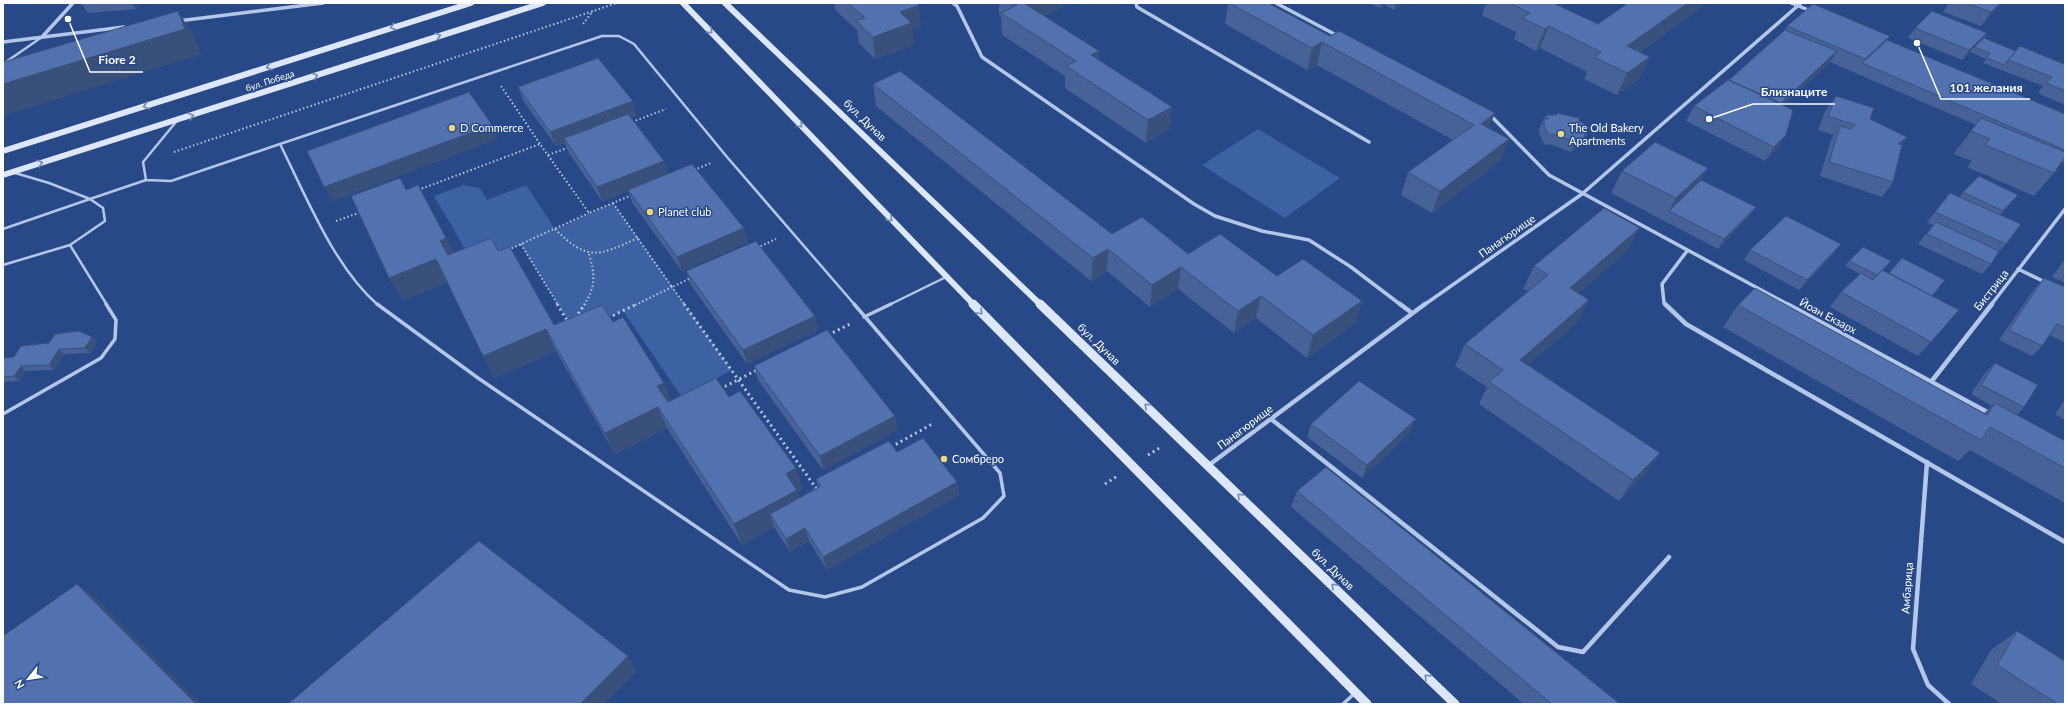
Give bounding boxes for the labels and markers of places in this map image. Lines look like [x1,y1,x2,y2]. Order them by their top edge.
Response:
callout: Fiore 2 [90,48,143,72]
callout: 101 желания [1941,75,2030,99]
callout: Близнаците [1753,80,1835,104]
place label: D Commerce [460,121,523,134]
place label: The Old Bakery Apartments [1569,121,1644,147]
marker: D Commerce [447,123,457,133]
marker: The Old Bakery Apartments [1556,129,1566,139]
place label: Planet club [658,205,711,218]
marker: Planet club [645,207,655,217]
place label: Сомбреро [952,452,1004,465]
marker: Сомбреро [939,454,949,464]

